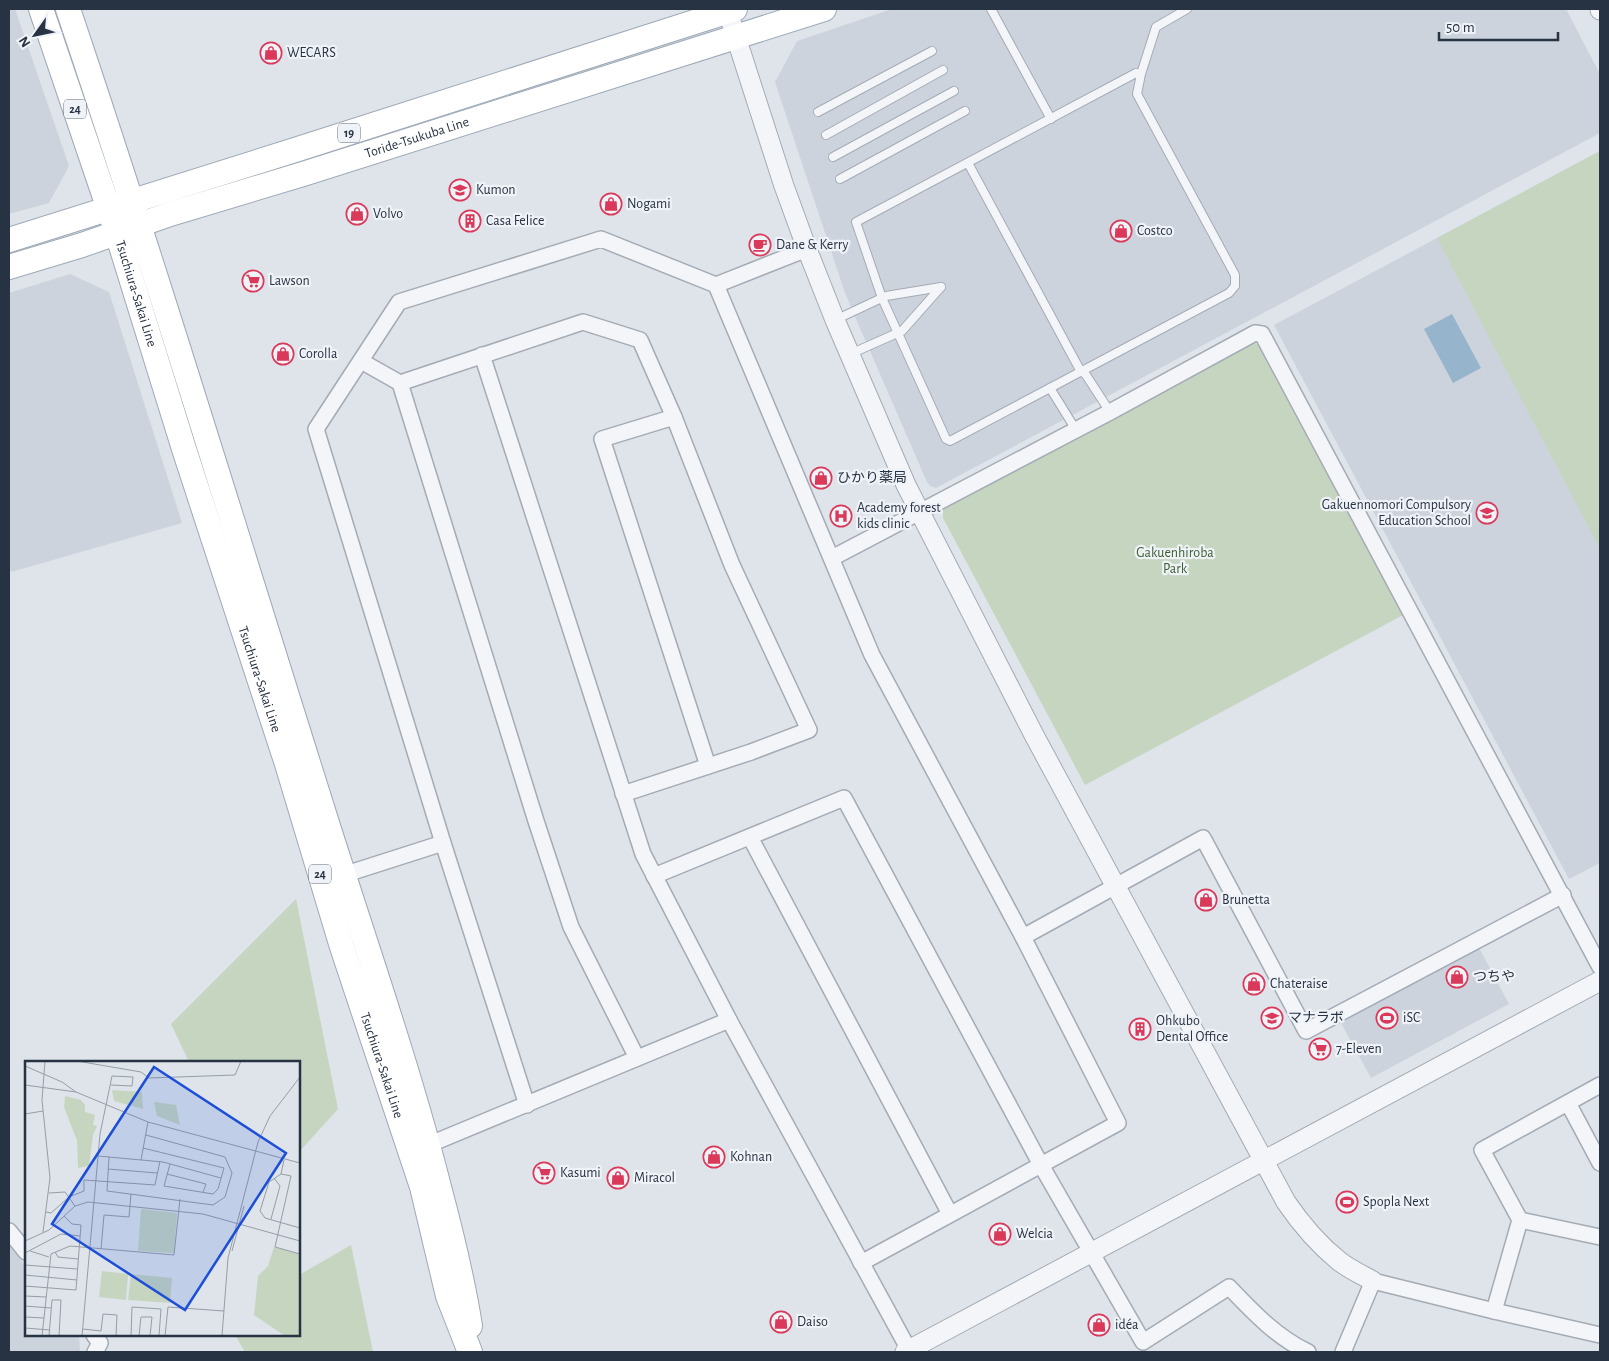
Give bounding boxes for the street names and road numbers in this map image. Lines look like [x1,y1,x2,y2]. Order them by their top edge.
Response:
road number: 24 [64,100,86,118]
street label: Toride-Tsukuba Line [363,115,471,161]
road number: 19 [338,124,360,142]
street label: Tsuchiura-Sakai Line [113,239,159,348]
street label: Tsuchiura-Sakai Line [235,625,283,734]
road number: 24 [309,864,331,884]
street label: Tsuchiura-Sakai Line [357,1011,406,1120]

